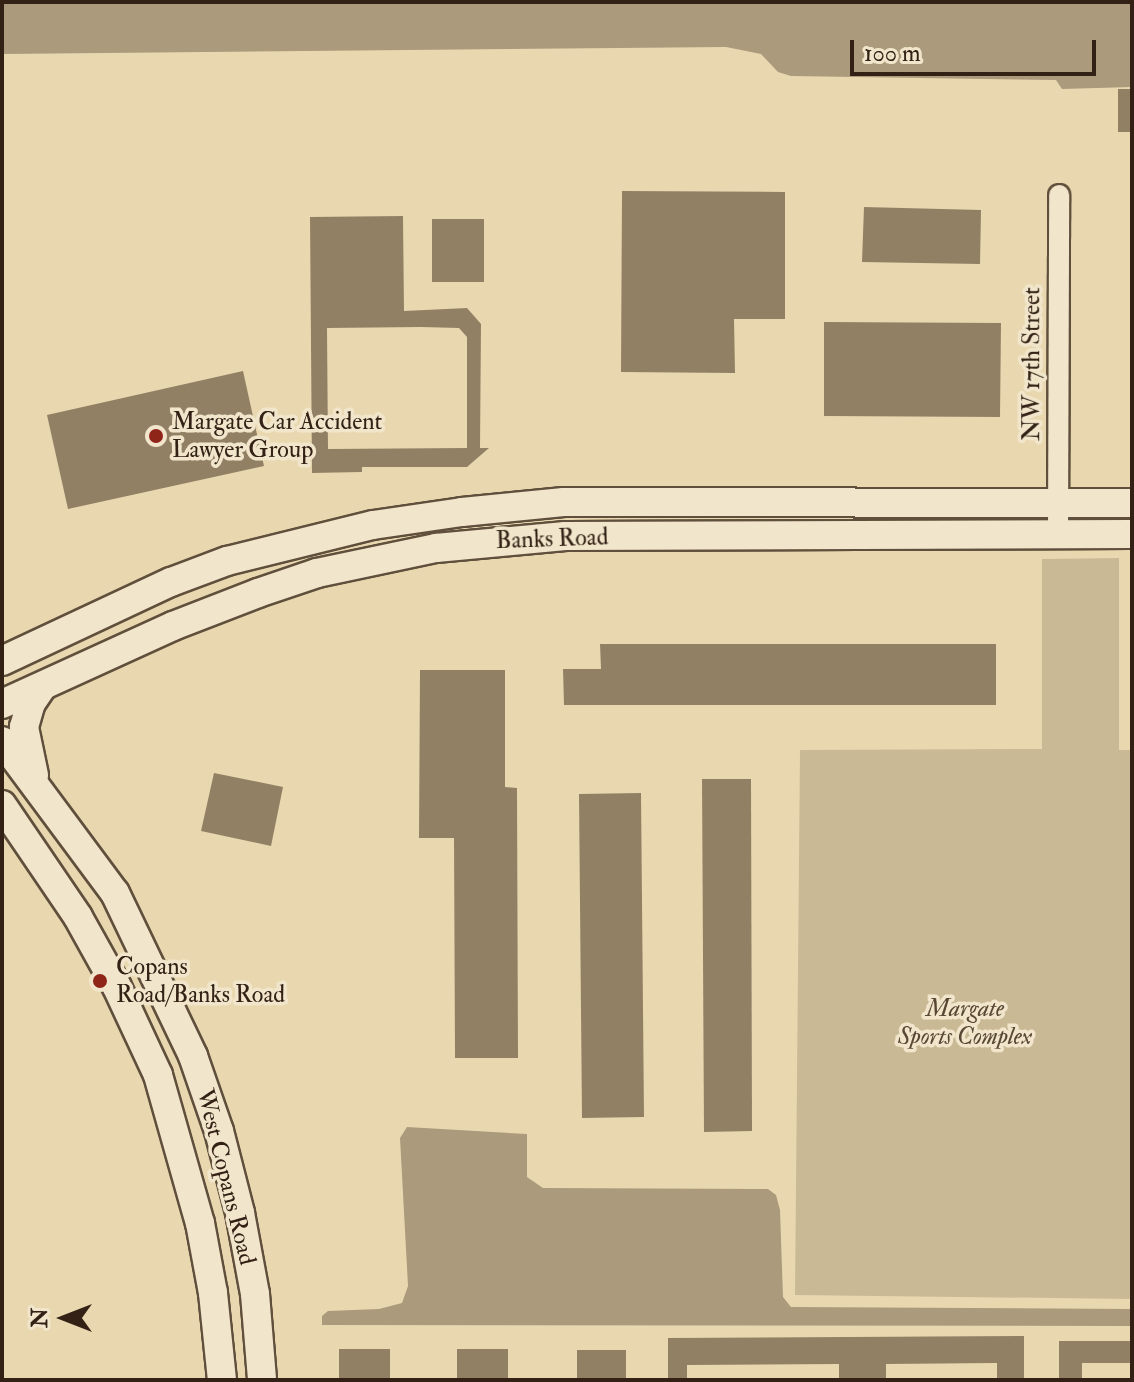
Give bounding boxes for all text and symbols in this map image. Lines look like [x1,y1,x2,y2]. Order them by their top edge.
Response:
scale bar [854,24,1100,74]
text: 100 m [864,38,921,69]
street label: NW 17th Street [1018,287,1046,441]
place label: Margate Car Accident Lawyer Group [172,408,382,464]
marker: Margate Car Accident Lawyer Group [147,427,165,445]
street label: Banks Road [495,523,609,555]
place label: Copans Road/Banks Road [116,953,285,1009]
marker: Copans Road/Banks Road [91,972,109,990]
park label: Margate Sports Complex [898,995,1032,1051]
street label: West Copans Road [190,1086,262,1268]
north arrow [24,1278,104,1358]
text: N [26,1308,54,1328]

